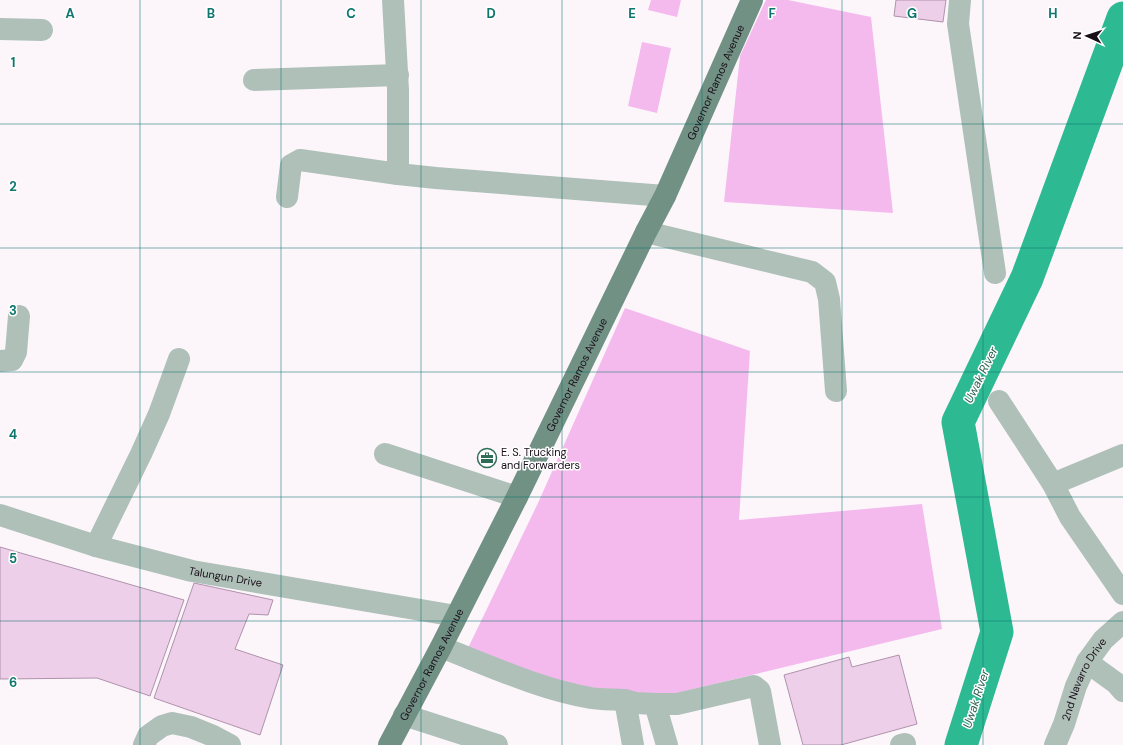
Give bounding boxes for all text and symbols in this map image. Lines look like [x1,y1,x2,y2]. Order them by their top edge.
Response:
text: A [65,5,75,22]
text: B [207,5,215,22]
text: C [346,5,356,22]
text: D [486,5,496,22]
text: E [628,5,636,22]
text: F [768,5,776,22]
text: G [907,5,917,22]
text: H [1048,5,1058,22]
north arrow [1067,16,1107,56]
street label: Governor Ramos Avenue [684,22,747,142]
text: N [1070,31,1084,40]
text: 1 [11,54,15,71]
text: 2 [9,178,17,195]
text: 3 [9,302,17,319]
street label: Governor Ramos Avenue [543,316,610,434]
water label: Uwak River [960,344,1002,406]
text: 4 [9,426,17,443]
place label: E. S. Trucking and Forwarders [501,445,580,472]
office icon: E. S. Trucking and Forwarders [476,447,498,469]
text: 5 [9,550,17,567]
street label: Talungun Drive [187,563,263,590]
street label: Governor Ramos Avenue [396,606,466,723]
street label: 2nd Navarro Drive [1058,635,1109,723]
water label: Uwak River [959,667,993,730]
text: 6 [9,674,17,691]

